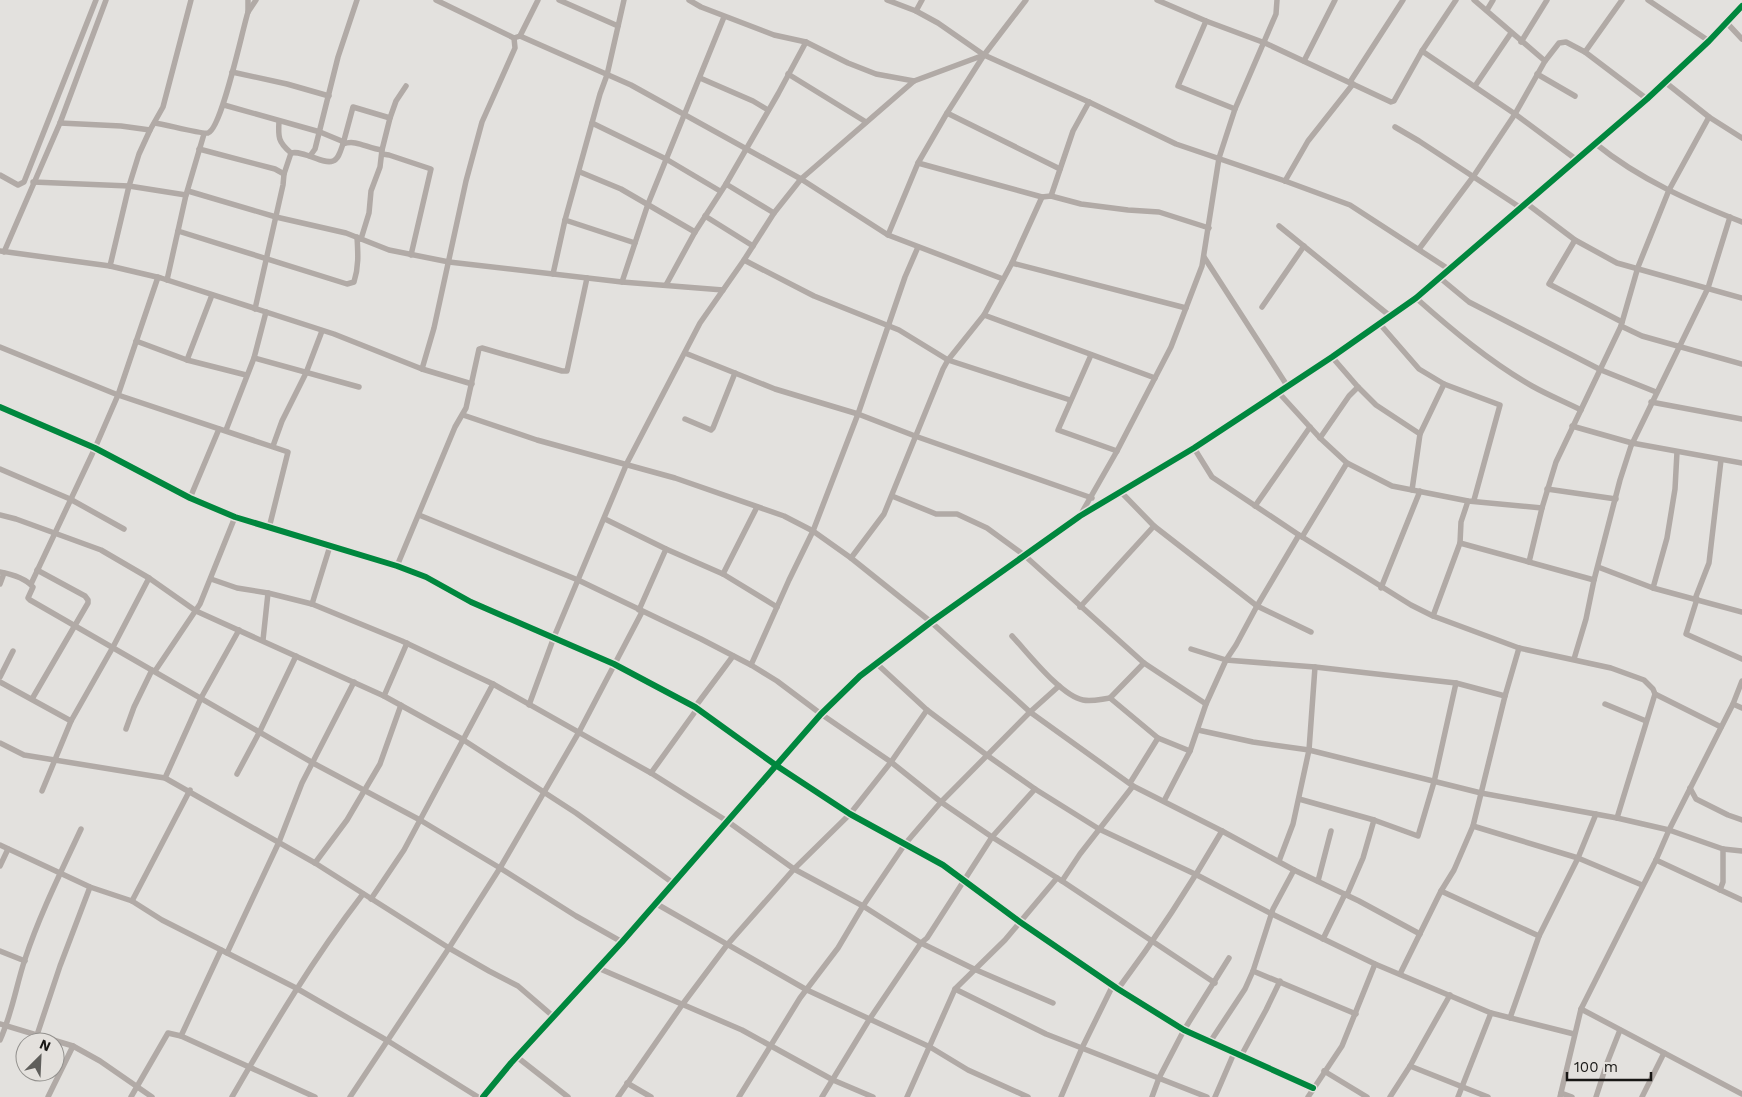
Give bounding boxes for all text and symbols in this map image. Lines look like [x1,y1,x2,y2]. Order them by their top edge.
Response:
north arrow [15,1032,65,1082]
text: N [37,1036,53,1055]
scale bar [1567,1050,1651,1082]
text: 100 m [1574,1058,1618,1076]

